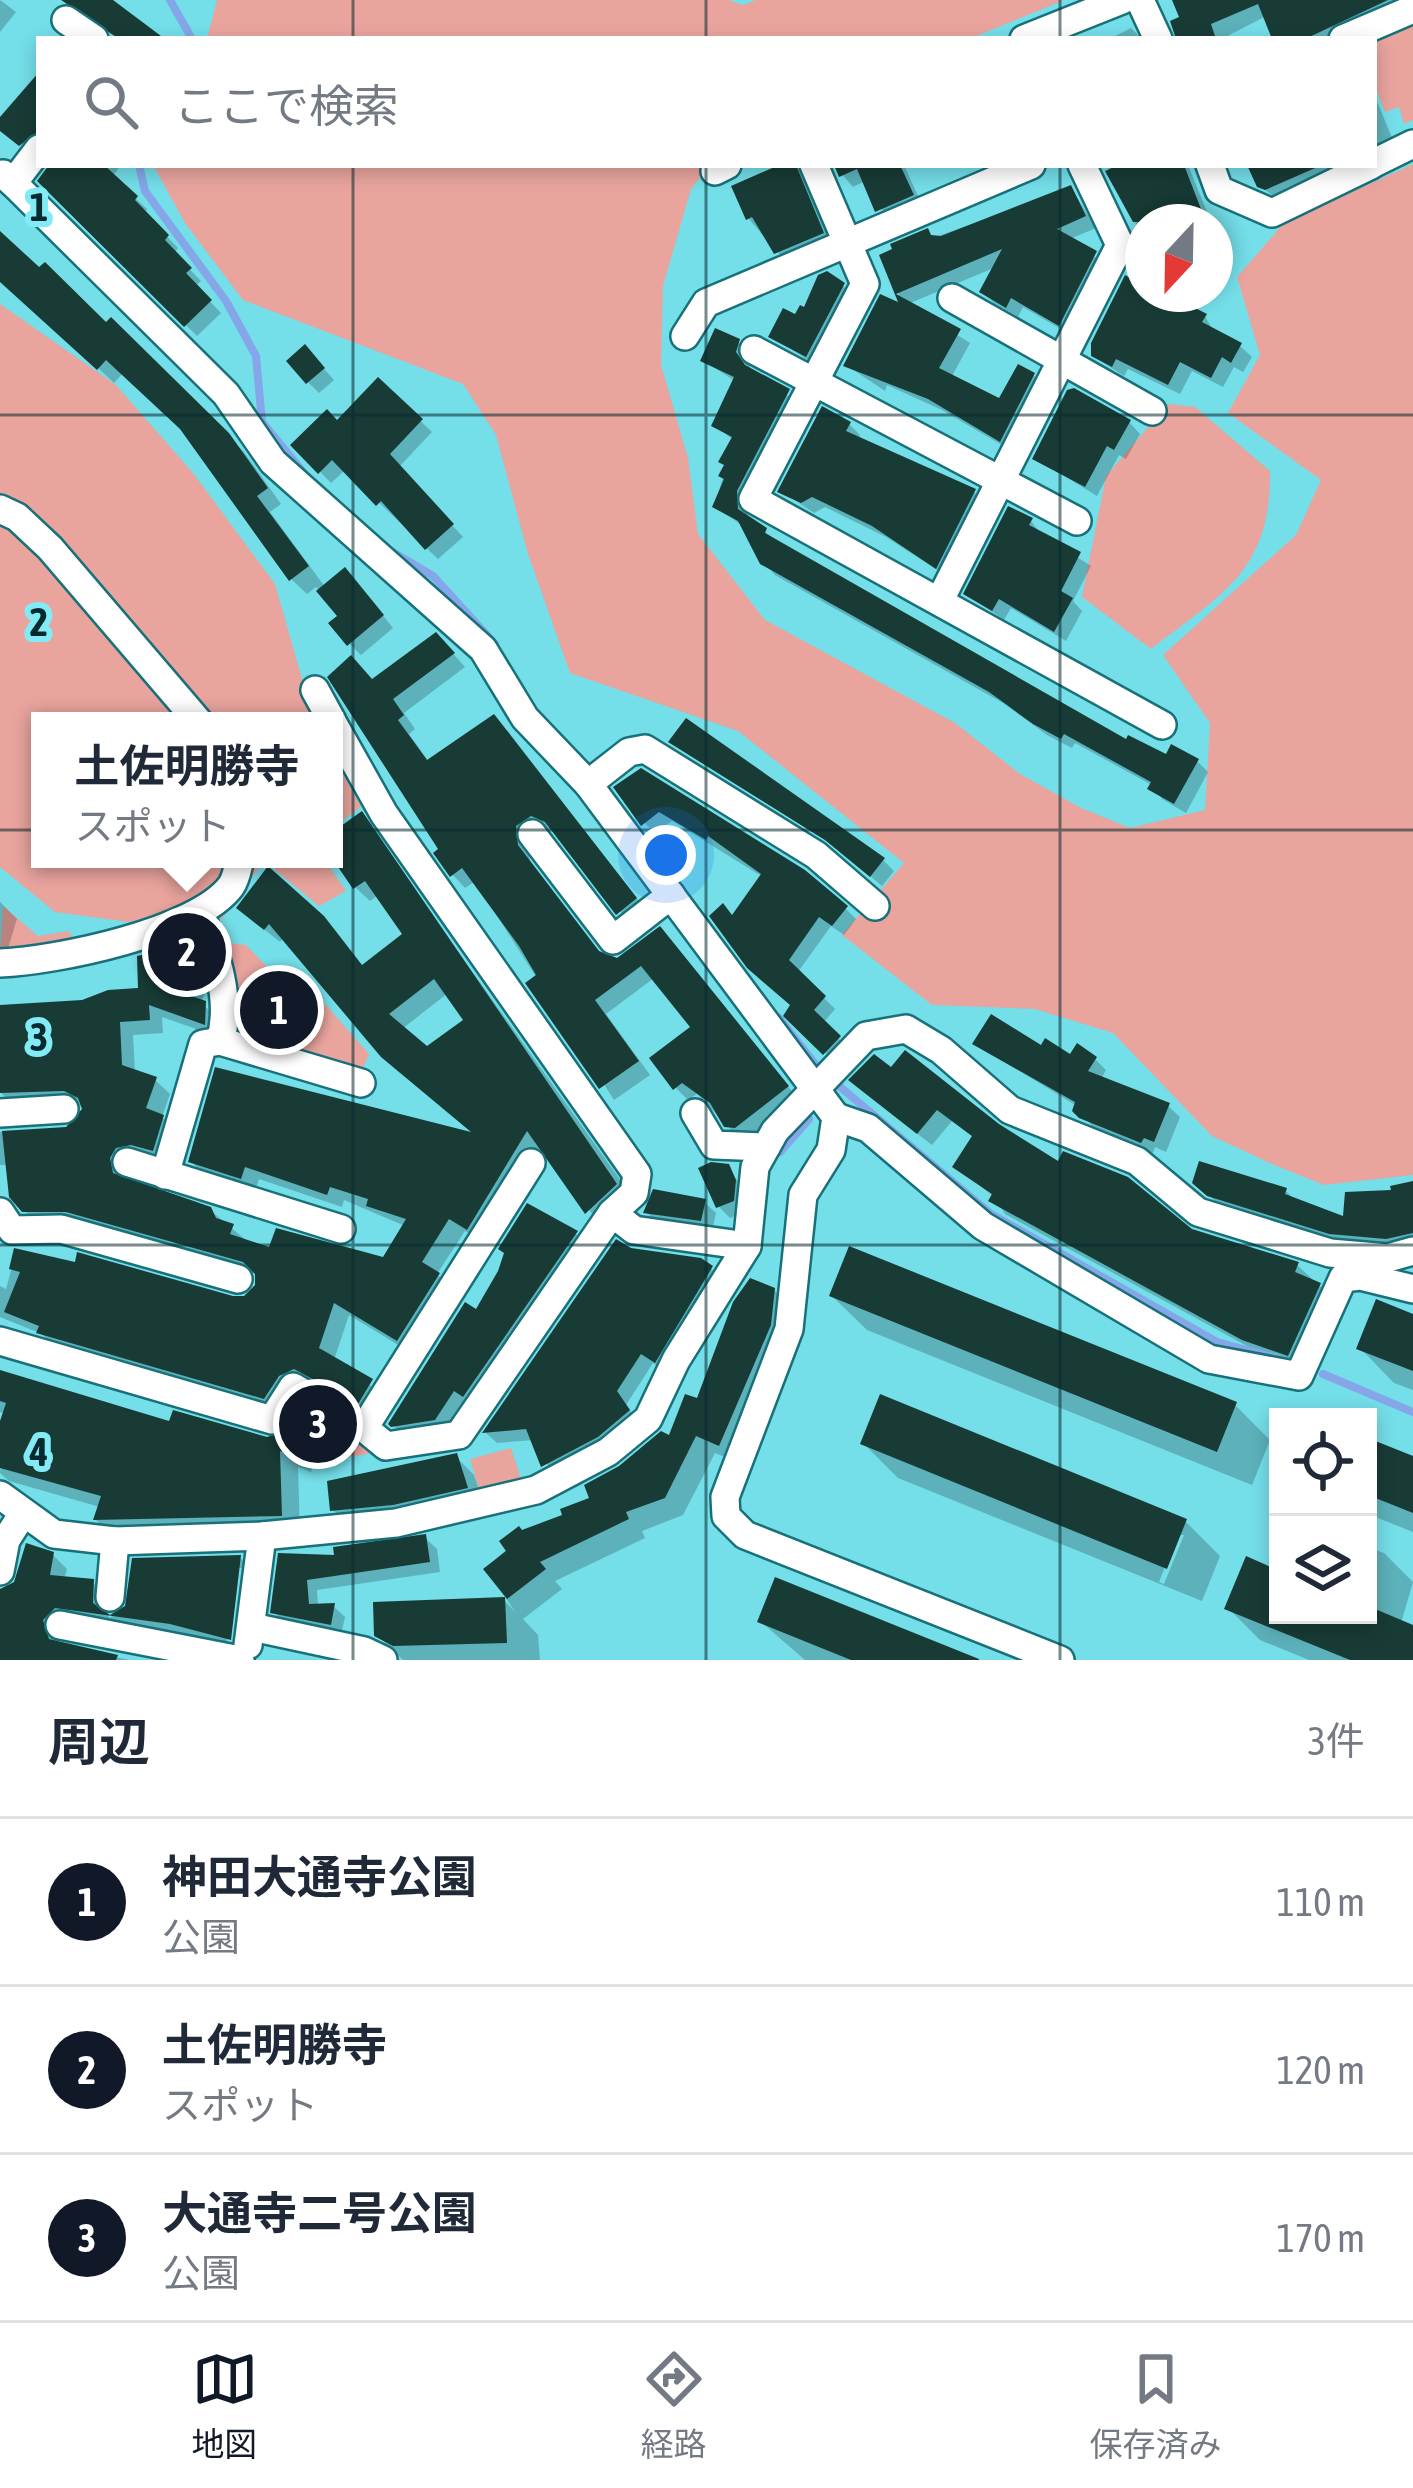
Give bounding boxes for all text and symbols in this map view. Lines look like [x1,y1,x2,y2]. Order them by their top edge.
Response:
search box [36,36,1377,168]
icon: search [78,69,144,135]
text: ここで検索 [174,80,399,132]
text: 1 [30,185,48,229]
north arrow [1125,204,1233,312]
text: 2 [30,600,48,644]
popup [31,712,343,868]
text: 土佐明勝寺 [74,740,300,792]
text: スポット [74,804,231,848]
your location [636,825,696,885]
pin: 2 [148,907,226,997]
pin: 1 [240,965,318,1055]
text: 3 [30,1015,48,1059]
pin: 3 [279,1379,357,1469]
map controls [1269,1408,1377,1624]
button: locate [1269,1408,1377,1516]
text: 4 [29,1430,48,1474]
button: layers [1269,1516,1377,1624]
text: 周辺 [48,1712,150,1771]
text: 3件 [1308,1719,1365,1763]
text: 神田大通寺公園 [162,1851,477,1903]
text: 1 [78,1880,96,1924]
text: 110 m [1277,1880,1365,1924]
text: 公園 [162,1915,240,1959]
text: 土佐明勝寺 [162,2019,387,2071]
text: 2 [78,2048,96,2092]
text: 120 m [1277,2048,1365,2092]
text: スポット [162,2083,318,2127]
text: 大通寺二号公園 [162,2187,477,2239]
text: 3 [78,2216,96,2260]
text: 170 m [1277,2216,1365,2260]
text: 公園 [162,2251,240,2295]
tab: 地図 [192,2346,258,2466]
tab: 経路 [641,2346,707,2466]
tab: 保存済み [1090,2346,1222,2466]

